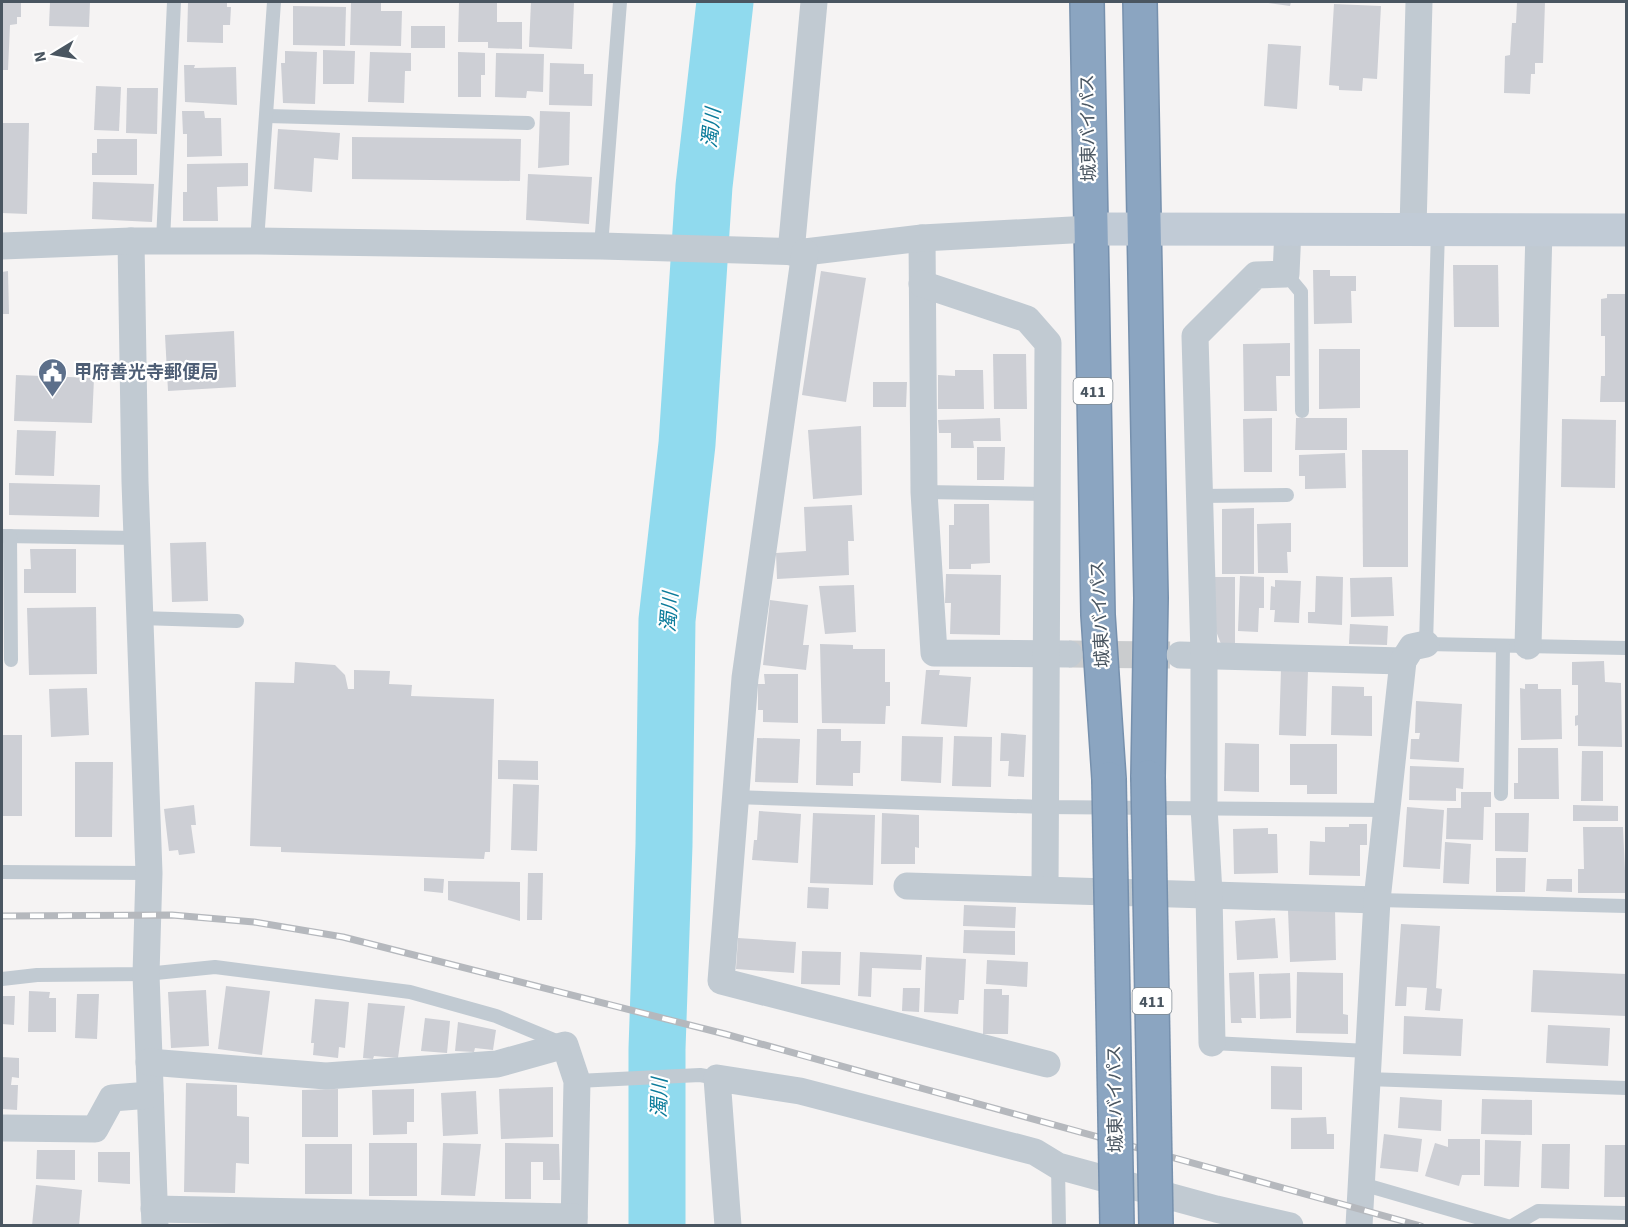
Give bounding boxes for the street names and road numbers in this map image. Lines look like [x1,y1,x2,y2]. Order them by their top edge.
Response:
street label: 城東バイパス [1075,74,1102,182]
road number: 411 [1074,378,1112,404]
street label: 城東バイパス [1085,560,1116,668]
road number: 411 [1132,988,1172,1014]
street label: 城東バイパス [1102,1045,1129,1153]

